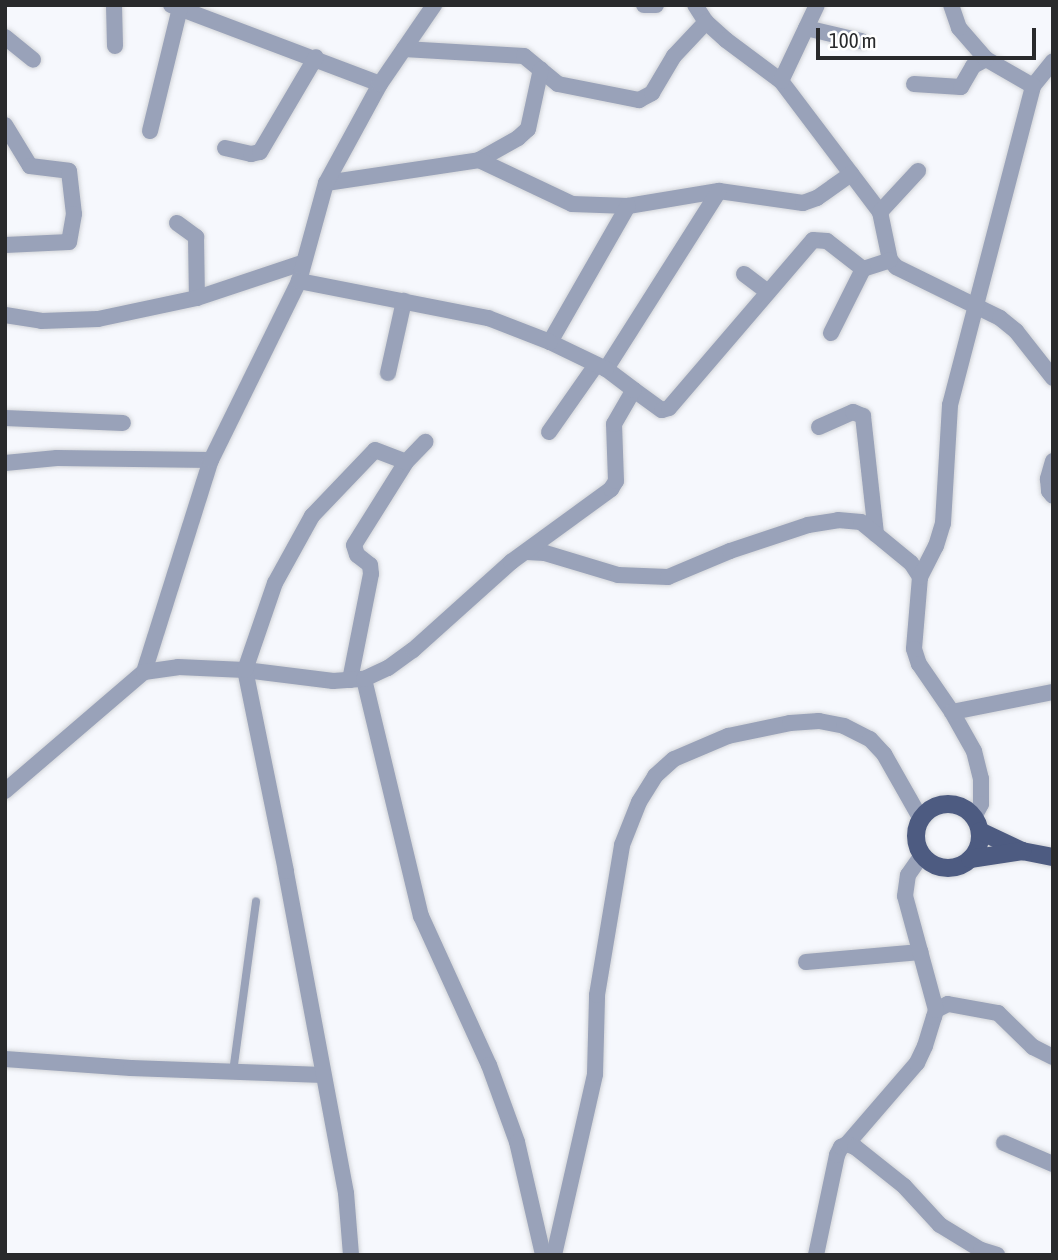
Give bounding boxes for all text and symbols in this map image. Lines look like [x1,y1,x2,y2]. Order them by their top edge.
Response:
scale bar [820,14,1040,58]
text: 100 m [829,28,877,52]

